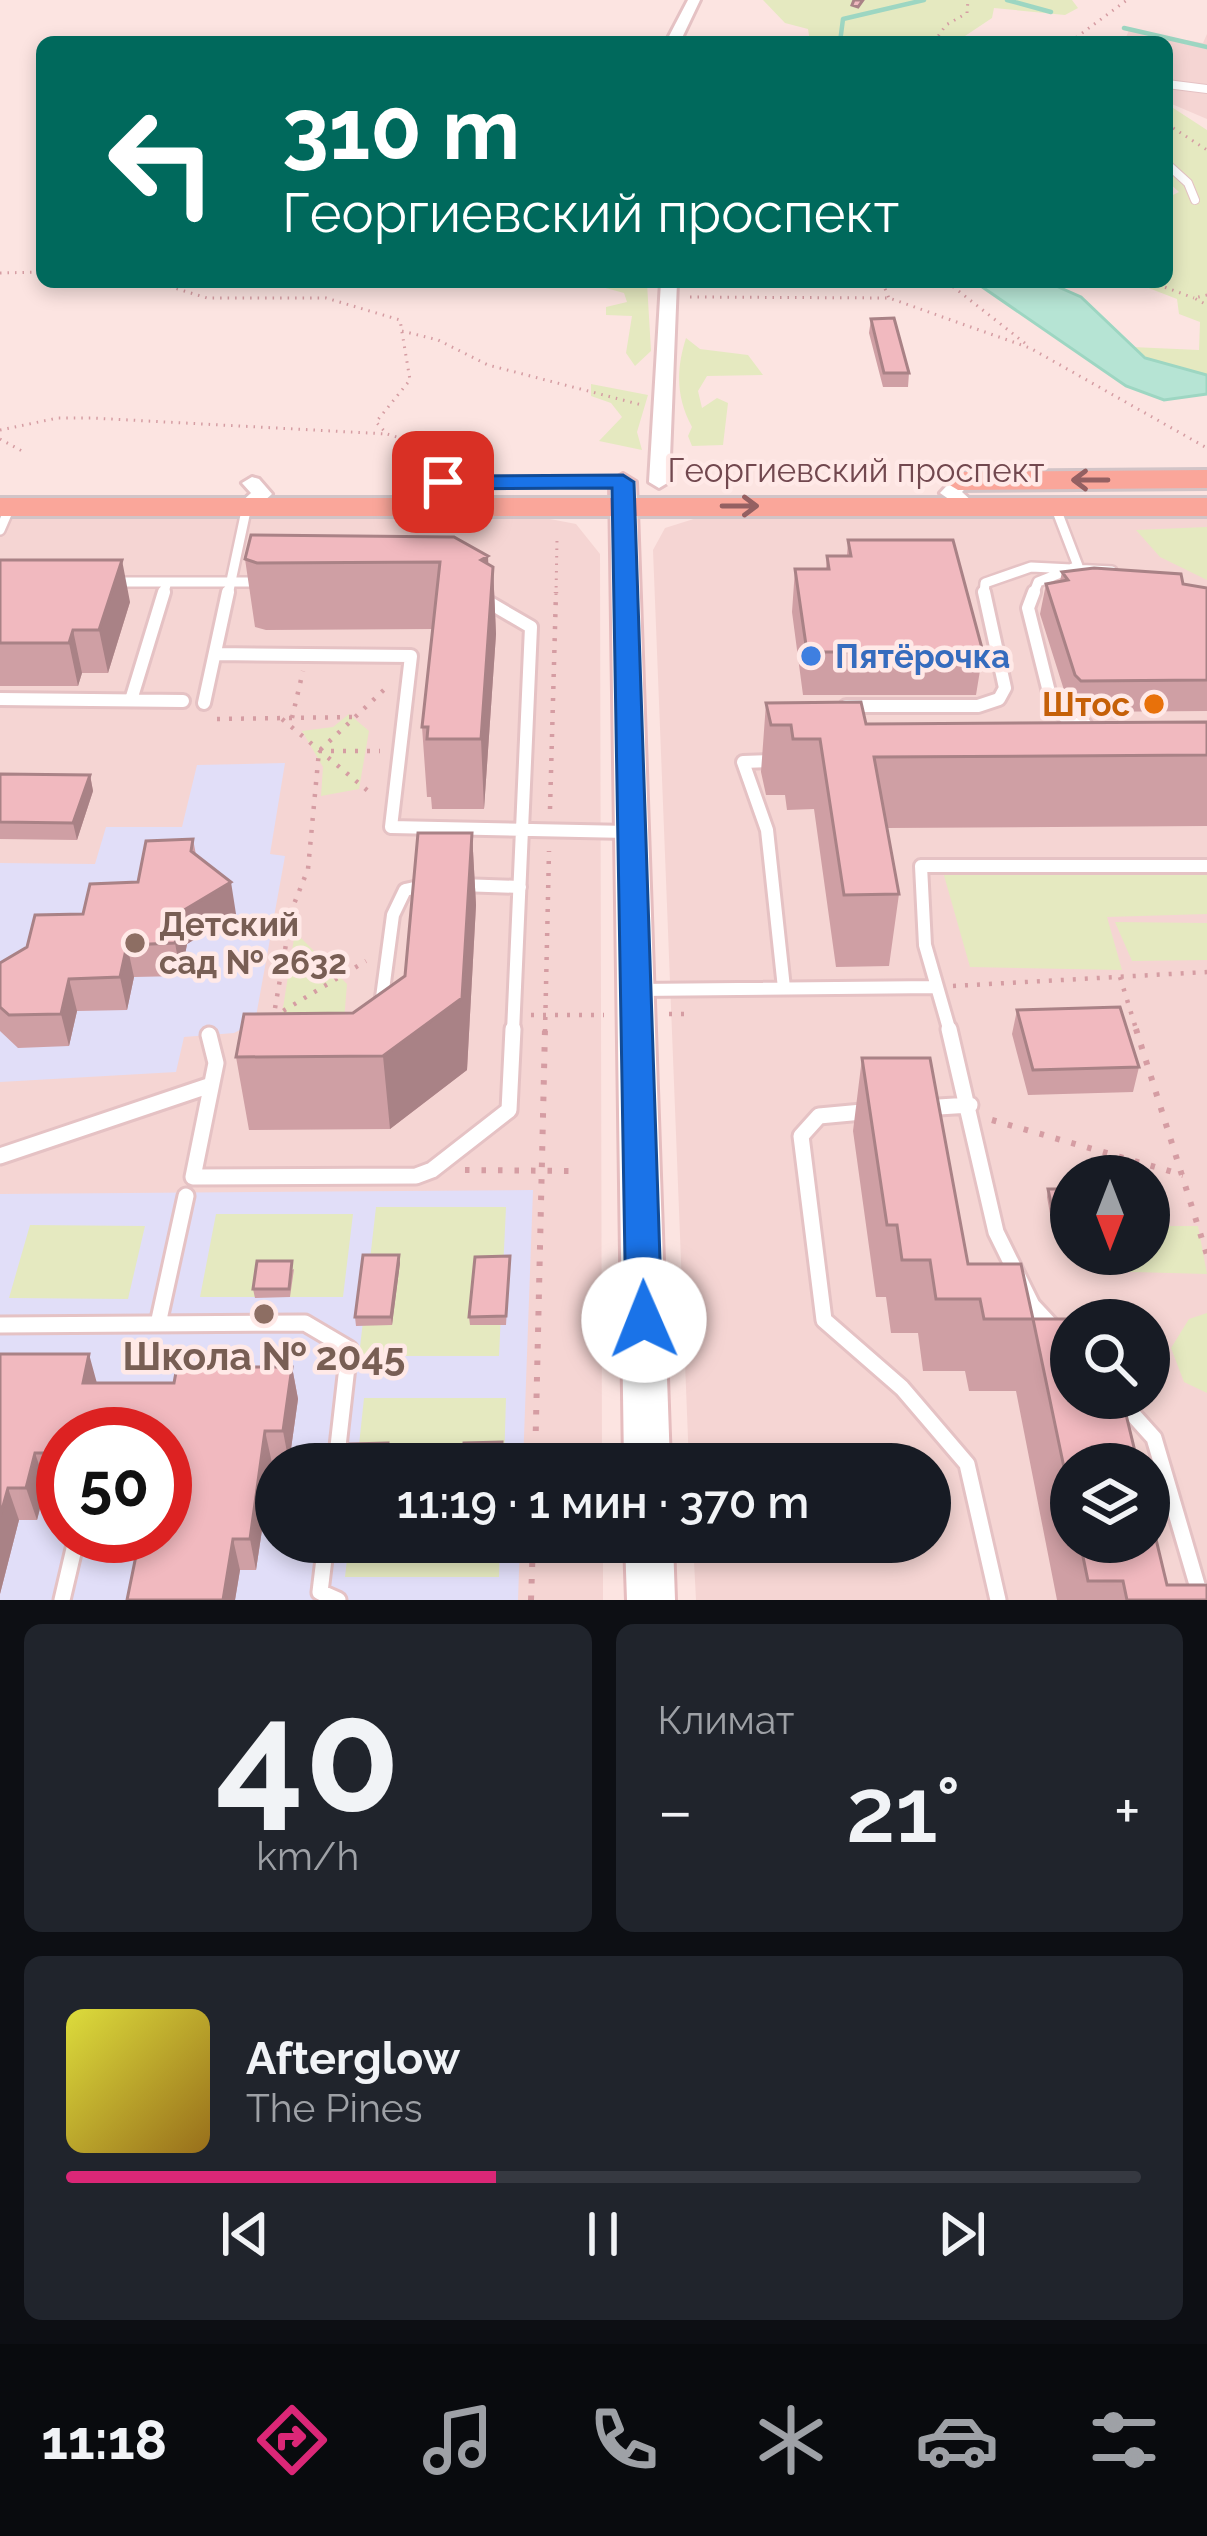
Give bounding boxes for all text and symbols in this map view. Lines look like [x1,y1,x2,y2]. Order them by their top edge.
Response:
text: 310 m [282,80,520,179]
icon: left [84,84,240,240]
text: Георгиевский проспект [282,181,899,245]
pin [392,431,494,533]
icon: arrive [410,449,476,515]
street label: Георгиевский проспект [667,451,1045,490]
one-way arrow [1071,469,1110,491]
one-way arrow [720,495,759,517]
place label: Пятёрочка [835,637,1010,676]
marker: Пятёрочка [798,643,824,669]
place label: Штос [1042,685,1130,724]
marker: Штос [1141,691,1167,717]
place label: Детский сад № 2632 [159,905,347,982]
marker: Детский сад № 2632 [122,930,148,956]
north arrow [1050,1155,1170,1275]
map controls [1050,1155,1170,1563]
position arrow [581,1257,707,1383]
button: search [1050,1299,1170,1419]
marker: Школа № 2045 [251,1301,277,1327]
place label: Школа № 2045 [123,1333,405,1379]
speed limit sign: 50 [36,1407,192,1563]
button: layers [1050,1443,1170,1563]
text: 11:19 · 1 мин · 370 m [397,1476,809,1529]
text: 40 [215,1663,400,1847]
text: Климат [658,1697,794,1743]
text: 21° [846,1757,961,1863]
text: − [658,1772,693,1849]
text: + [1114,1772,1141,1849]
text: km/h [256,1833,359,1879]
text: Afterglow [246,2032,460,2085]
text: The Pines [246,2085,423,2131]
icon: previous [212,2201,278,2267]
icon: pause [570,2201,636,2267]
icon: next [929,2201,995,2267]
icon: directions [250,2398,334,2482]
icon: music [416,2398,500,2482]
icon: phone [582,2398,666,2482]
icon: climate [749,2398,833,2482]
icon: car [915,2398,999,2482]
icon: filters [1082,2398,1166,2482]
text: 11:18 [41,2408,167,2472]

